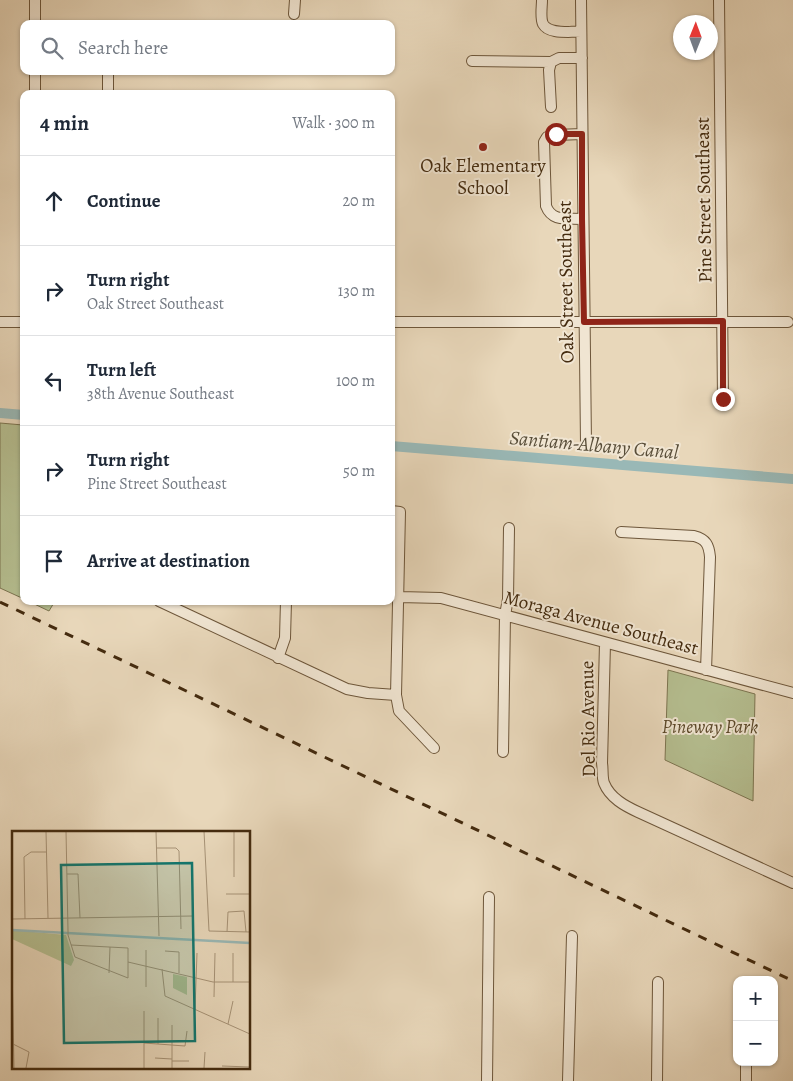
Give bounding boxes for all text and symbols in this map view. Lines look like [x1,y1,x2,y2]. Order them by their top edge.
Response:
north arrow [673,15,718,60]
search box [20,20,395,75]
icon: search [38,34,66,62]
text: Search here [78,35,168,61]
text: 4 min [40,109,89,137]
text: Walk · 300 m [292,112,375,134]
street label: Pine Street Southeast [690,117,718,283]
route start [545,123,568,146]
marker: Oak Elementary School [477,141,489,153]
place label: Oak Elementary School [420,153,546,201]
icon: ahead [40,187,68,215]
text: Continue [87,188,161,214]
text: 20 m [342,190,375,212]
street label: Oak Street Southeast [552,200,580,364]
text: Turn right [87,267,169,293]
icon: right [40,277,68,305]
text: 130 m [338,280,375,302]
text: Oak Street Southeast [87,293,224,315]
text: Turn left [87,357,156,383]
icon: left [40,367,68,395]
text: 100 m [336,370,375,392]
text: 38th Avenue Southeast [87,383,234,405]
route end [712,388,735,411]
water label: Santiam-Albany Canal [508,424,680,466]
text: Turn right [87,447,169,473]
icon: right [40,457,68,485]
text: 50 m [343,460,375,482]
text: Pine Street Southeast [87,473,227,495]
icon: arrive [40,547,68,575]
text: Arrive at destination [87,548,250,574]
street label: Moraga Avenue Southeast [501,584,701,662]
street label: Del Rio Avenue [574,660,602,778]
park label: Pineway Park [662,714,758,740]
inset map [12,831,250,1068]
map controls [733,976,778,1066]
button: + [733,976,778,1021]
button: − [733,1021,778,1066]

